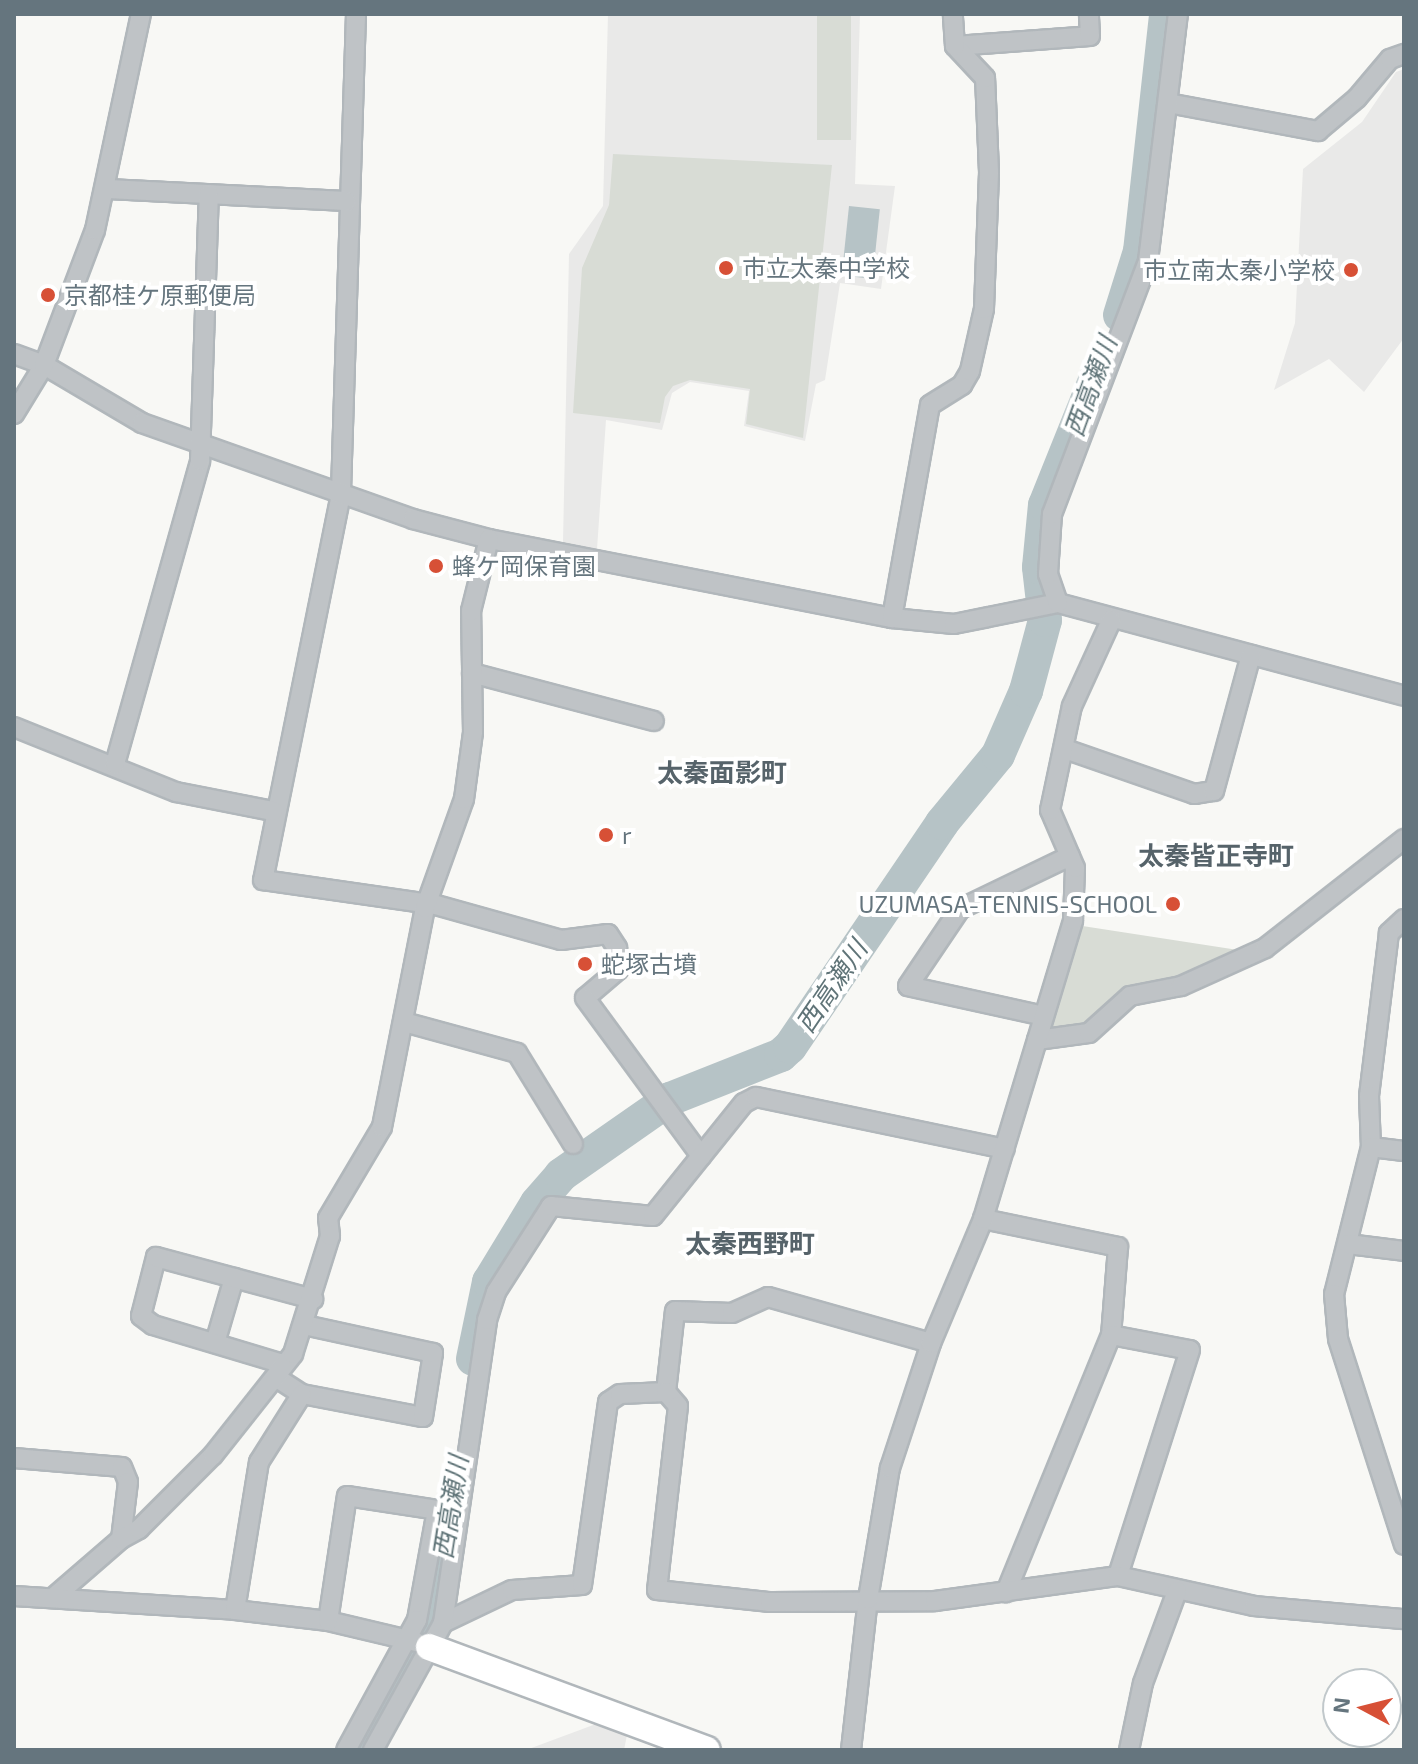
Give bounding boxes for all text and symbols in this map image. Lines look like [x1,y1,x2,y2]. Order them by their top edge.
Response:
place label: 市立太秦中学校 [742,254,910,282]
place label: 市立南太秦小学校 [1143,256,1335,284]
marker: 市立太秦中学校 [717,259,735,277]
marker: 市立南太秦小学校 [1342,261,1360,279]
place label: 京都桂ケ原郵便局 [64,281,256,309]
marker: 京都桂ケ原郵便局 [39,286,57,304]
water label: 西高瀬川 [1058,332,1122,440]
place label: 蜂ケ岡保育園 [452,552,596,580]
marker: 蜂ケ岡保育園 [427,557,445,575]
district label: 太秦面影町 [657,756,787,788]
place label: r [622,821,632,849]
marker: r [597,826,615,844]
district label: 太秦皆正寺町 [1138,839,1294,871]
place label: UZUMASA-TENNIS-SCHOOL [859,890,1157,918]
marker: UZUMASA-TENNIS-SCHOOL [1164,895,1182,913]
water label: 西高瀬川 [789,934,873,1038]
place label: 蛇塚古墳 [601,950,697,978]
marker: 蛇塚古墳 [576,955,594,973]
district label: 太秦西野町 [685,1227,815,1259]
water label: 西高瀬川 [426,1453,474,1561]
north arrow [1322,1668,1402,1748]
text: N [1326,1696,1354,1715]

